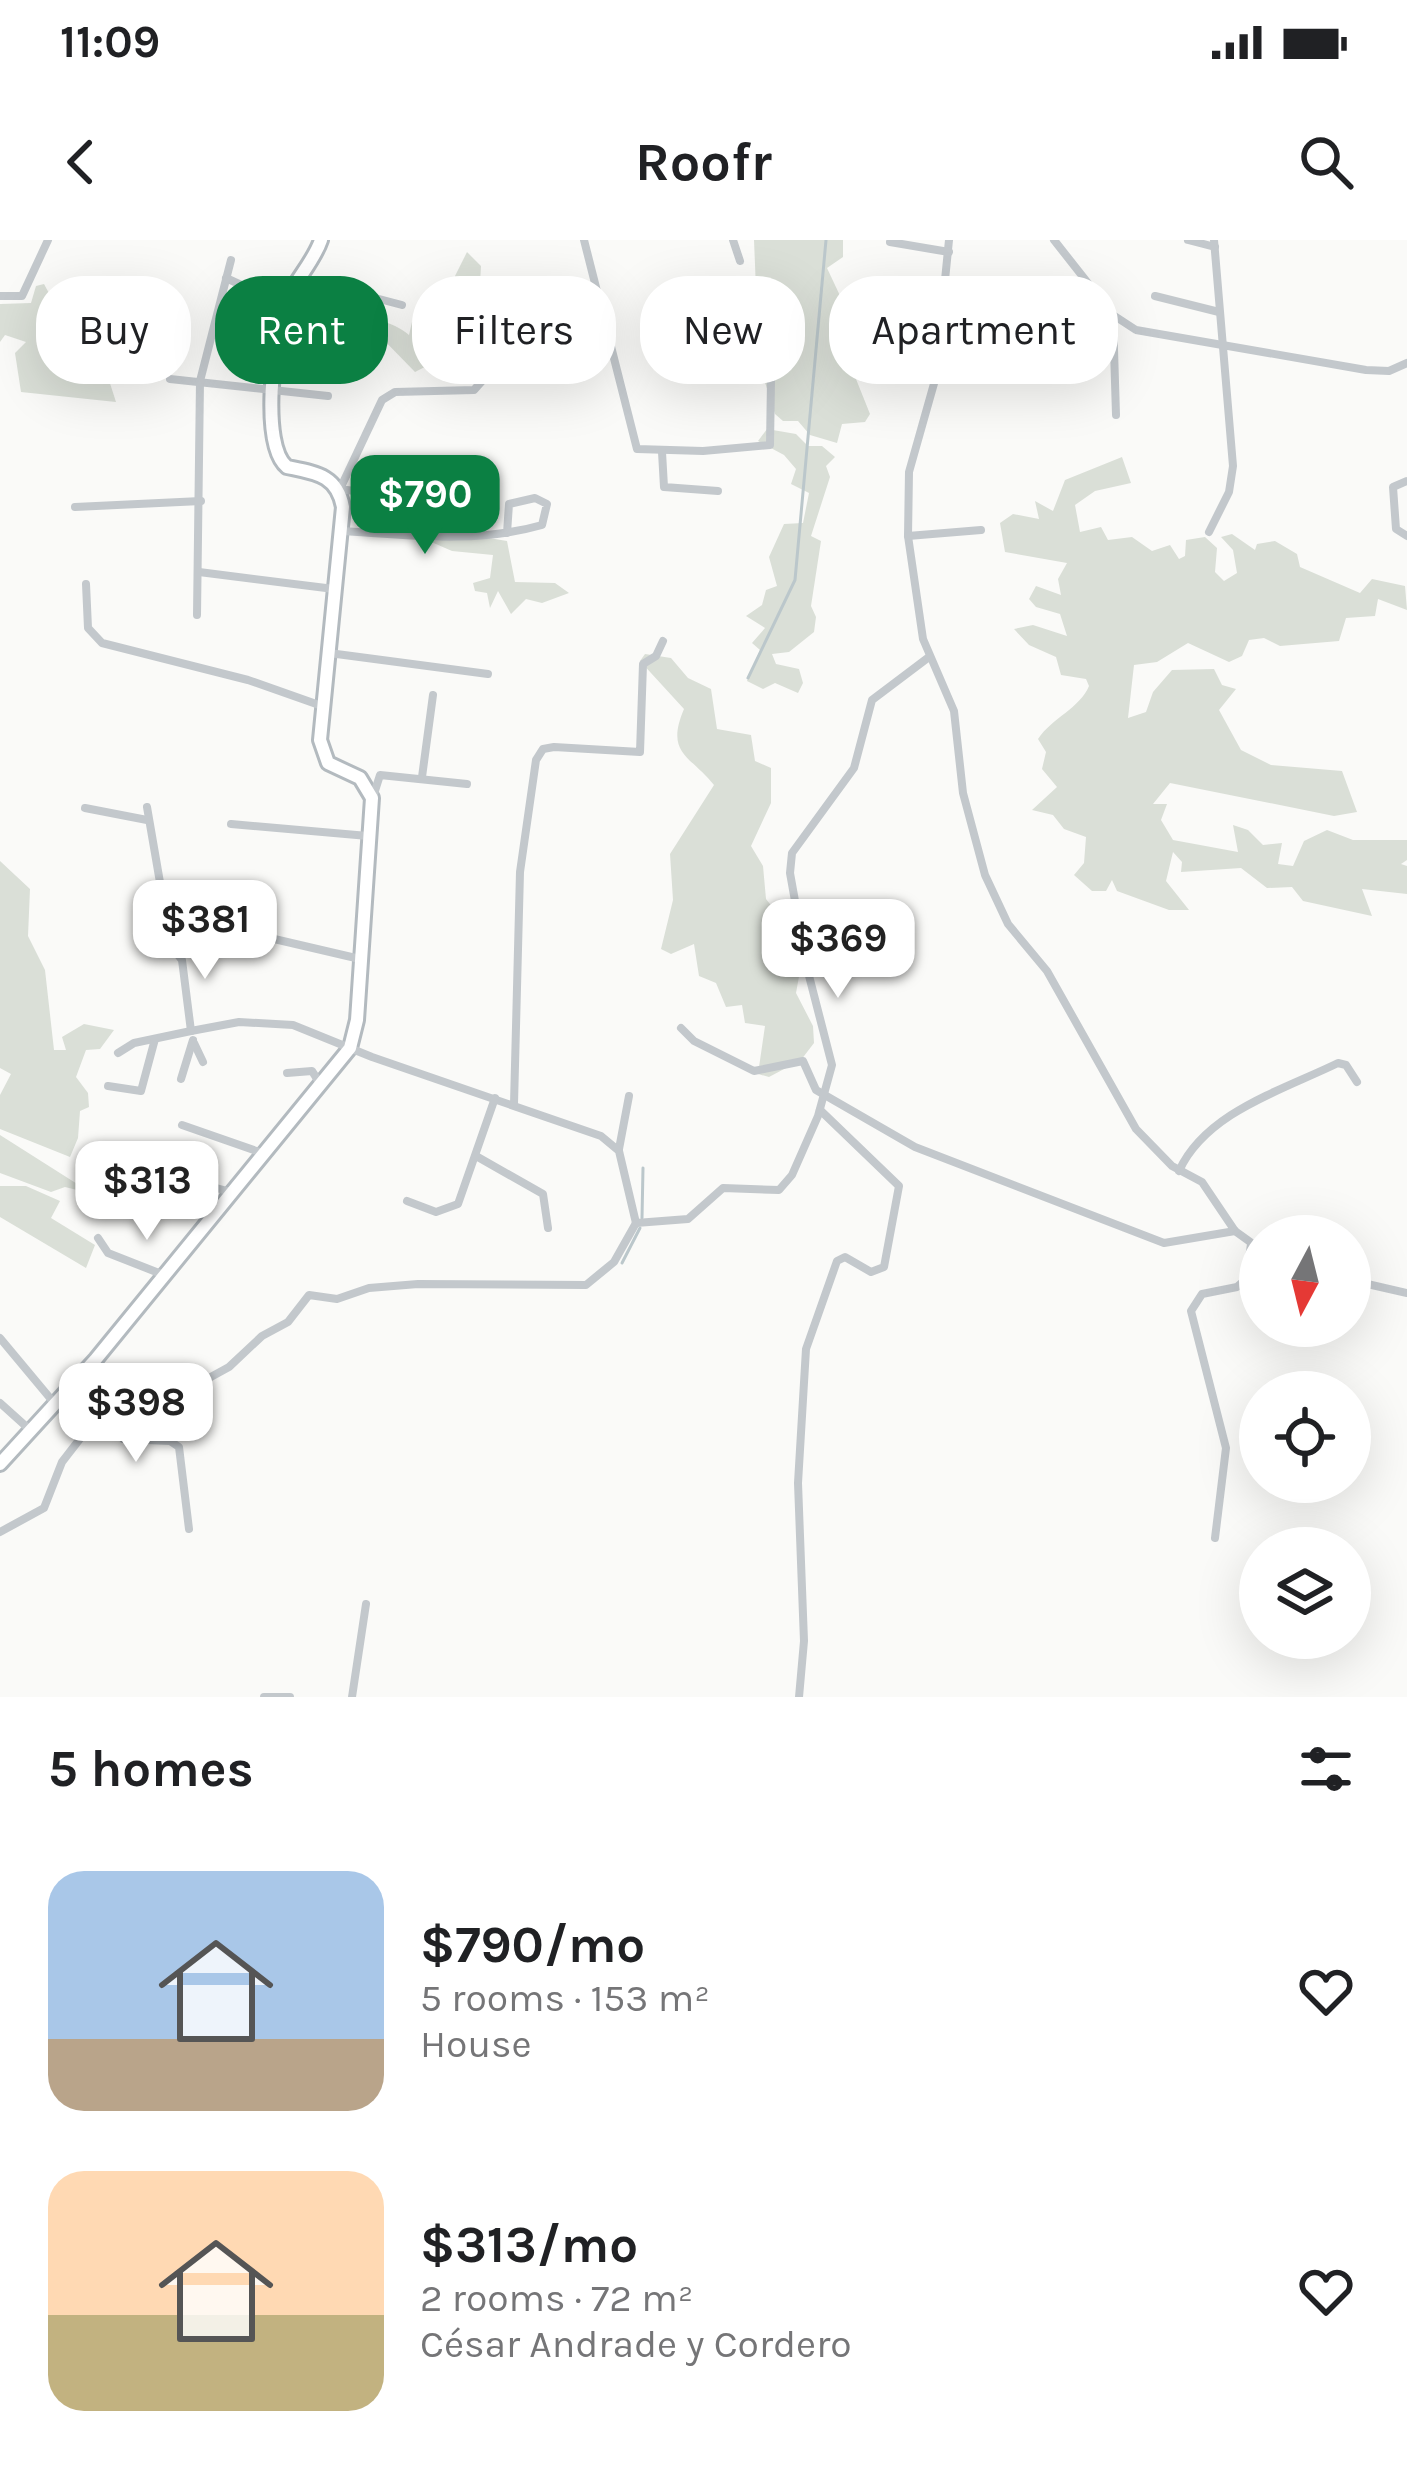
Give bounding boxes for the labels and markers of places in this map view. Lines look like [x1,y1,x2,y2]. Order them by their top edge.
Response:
pin: $790 [354,455,496,557]
pin: $381 [134,880,276,982]
pin: $369 [767,899,909,1001]
pin: $313 [76,1141,218,1243]
pin: $398 [65,1363,207,1465]

